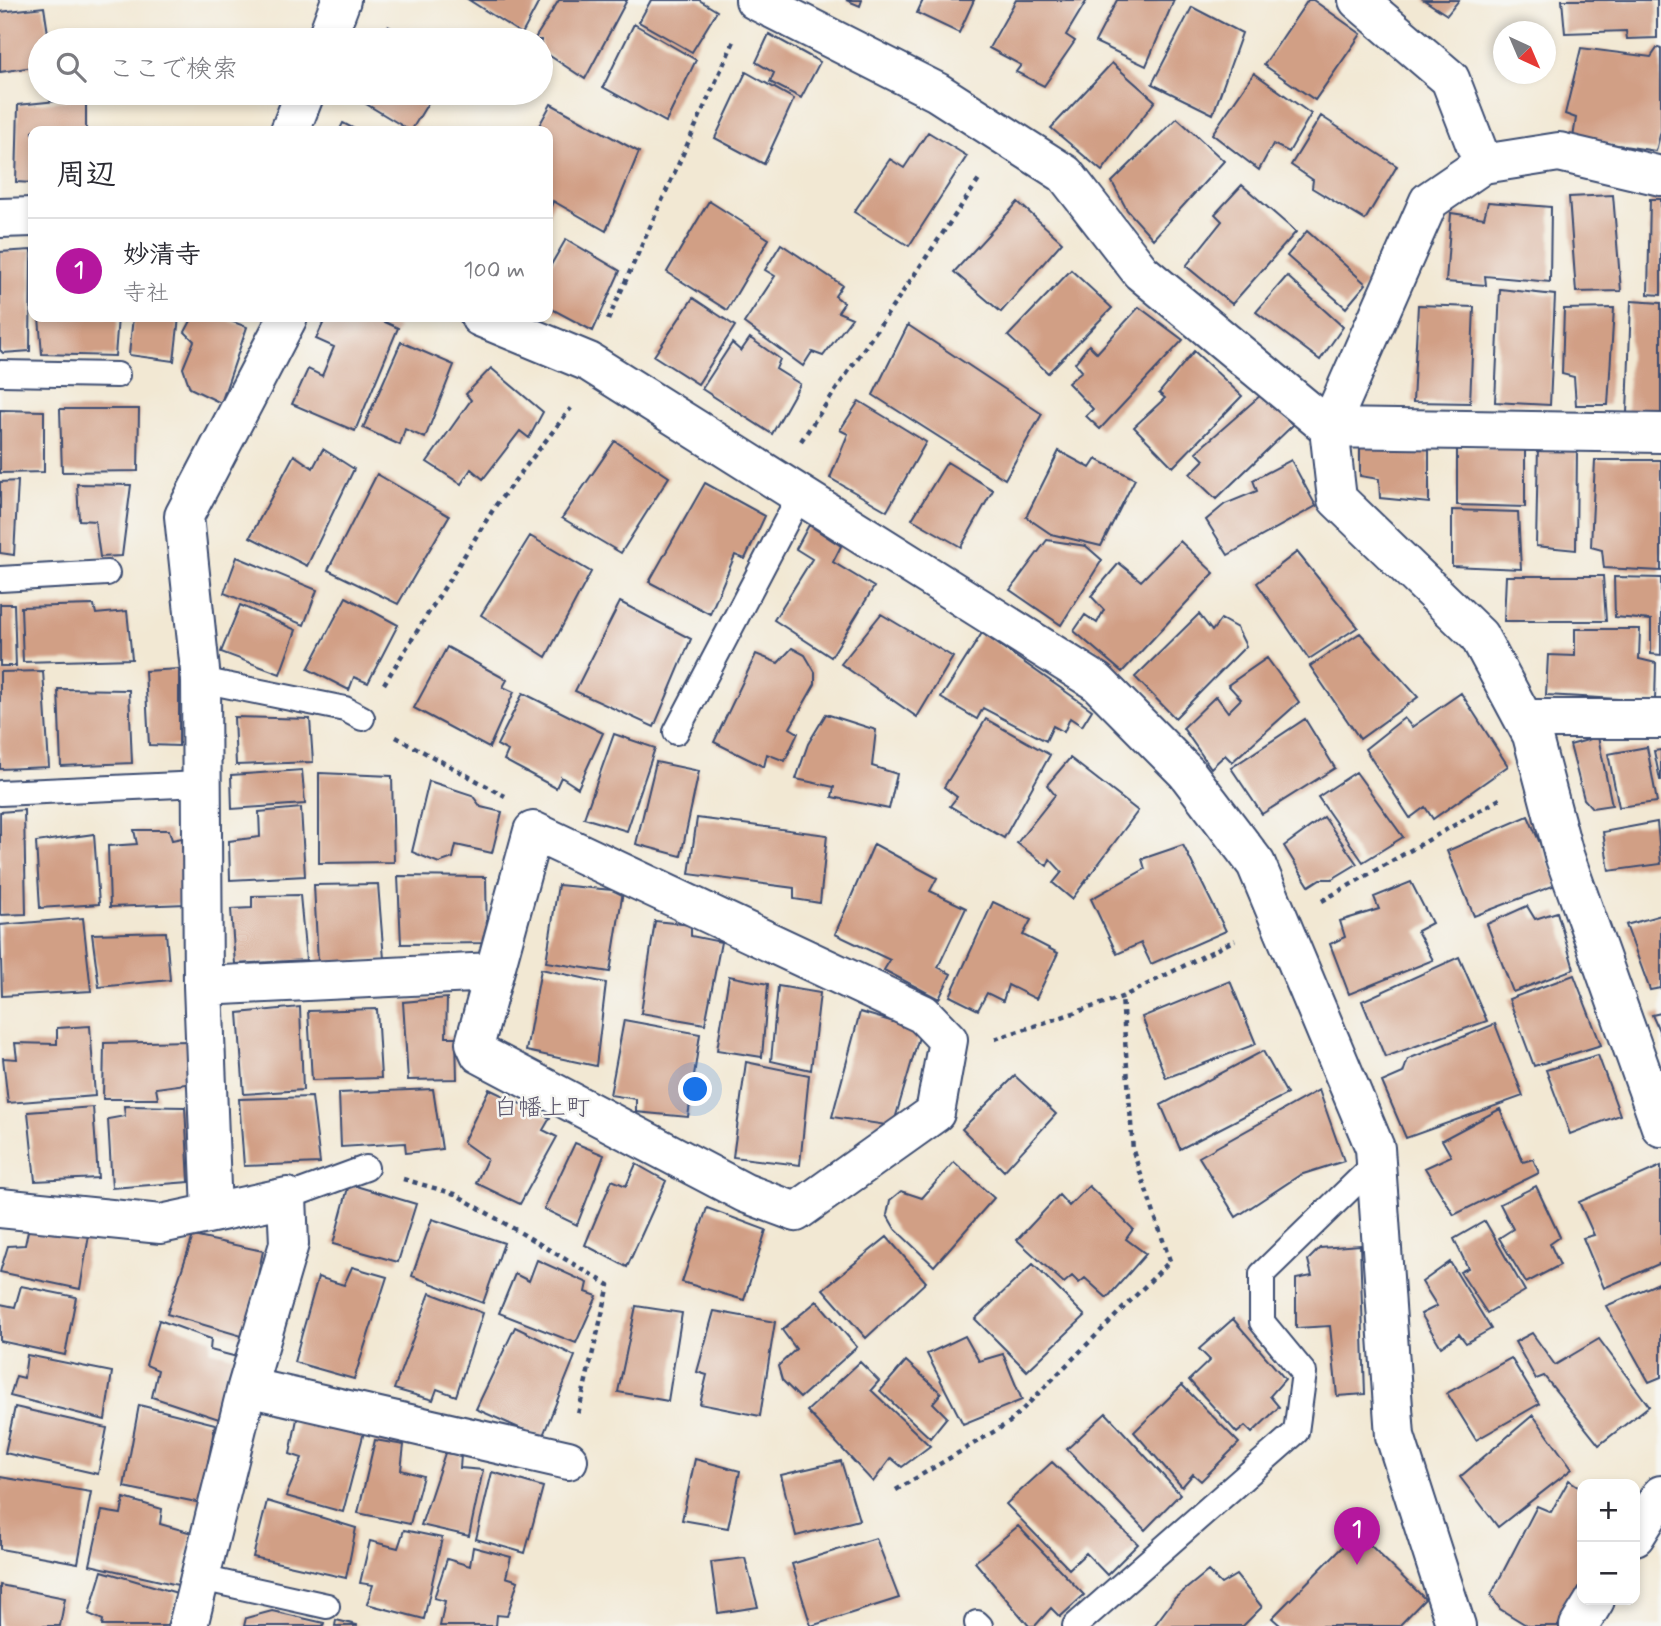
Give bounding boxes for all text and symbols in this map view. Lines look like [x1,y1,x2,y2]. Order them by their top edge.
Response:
north arrow [1493,21,1556,84]
search box [28,28,553,105]
icon: search [52,48,90,86]
text: ここで検索 [108,53,238,87]
text: 周辺 [56,156,116,195]
text: 妙清寺 [123,239,201,273]
text: 1 [74,256,84,286]
text: 100 m [463,256,525,286]
text: 寺社 [123,279,169,309]
your location [678,1072,712,1106]
district label: 白幡上町 [494,1093,590,1124]
map controls [1577,1479,1640,1605]
button: + [1577,1479,1640,1542]
pin: 1 [1334,1507,1380,1565]
button: − [1577,1542,1640,1605]

